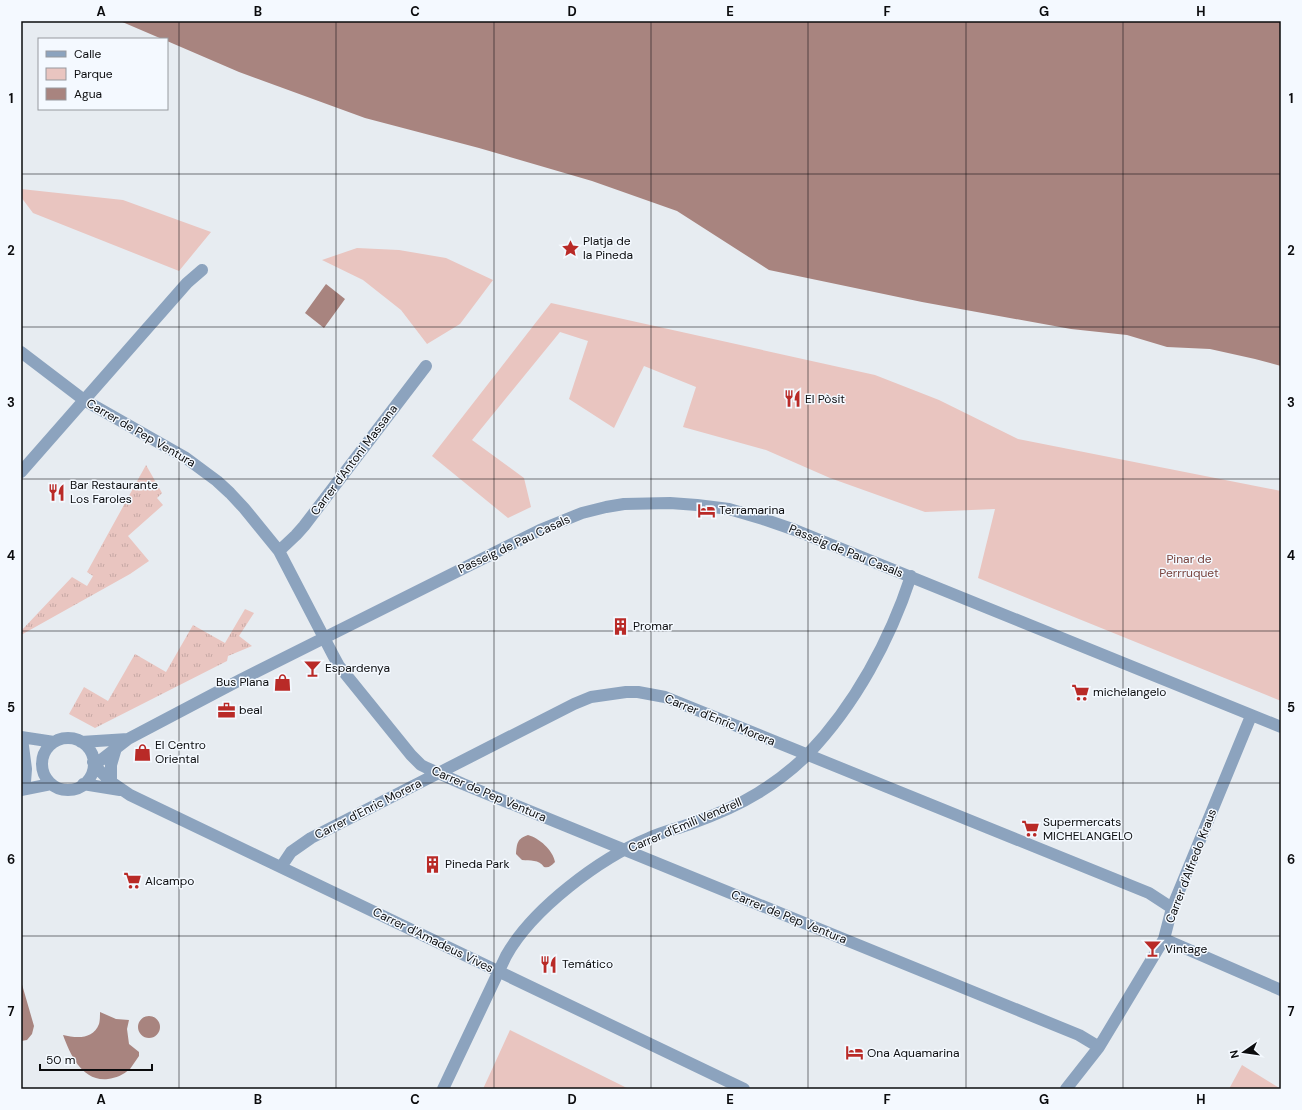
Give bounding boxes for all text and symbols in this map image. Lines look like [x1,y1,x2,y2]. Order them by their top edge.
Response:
text: A [96,3,106,20]
text: B [254,3,262,20]
text: C [410,3,420,20]
text: D [567,3,577,20]
text: E [726,3,734,20]
text: F [883,3,891,20]
text: G [1039,3,1049,20]
text: H [1196,3,1206,20]
legend [38,38,168,110]
text: Calle [74,46,101,62]
text: Parque [74,66,113,82]
text: Agua [74,86,102,102]
text: 1 [9,90,13,107]
text: 1 [1289,90,1293,107]
place label: Platja de la Pineda [583,233,633,263]
place icon: Platja de la Pineda [560,238,580,258]
text: 2 [7,242,15,259]
text: 2 [1287,242,1295,259]
restaurant icon: El Pòsit [782,389,802,409]
place label: El Pòsit [805,391,845,407]
text: 3 [7,394,15,411]
text: 3 [1287,394,1295,411]
street label: Carrer de Pep Ventura [84,395,198,471]
street label: Carrer d'Antoni Massana [307,401,401,519]
place label: Bar Restaurante Los Faroles [70,477,158,507]
restaurant icon: Bar Restaurante Los Faroles [47,482,67,502]
hotel icon: Terramarina [696,500,716,520]
place label: Terramarina [719,502,785,518]
street label: Passeig de Pau Casals [455,511,573,577]
street label: Passeig de Pau Casals [786,521,906,581]
text: 4 [7,547,15,564]
text: 4 [1287,547,1295,564]
park label: Pinar de Perrruquet [1159,551,1219,581]
building icon: Promar [610,616,630,636]
place label: Promar [633,618,674,634]
bar icon: Espardenya [302,658,322,678]
place label: Espardenya [325,660,390,676]
shop icon: Bus Plana [272,672,292,692]
place label: Bus Plana [216,674,269,690]
supermarket icon: michelangelo [1070,682,1090,702]
place label: michelangelo [1093,684,1166,700]
street label: Carrer d'Enric Morera [662,690,778,750]
text: 5 [7,699,15,716]
text: 5 [1287,699,1295,716]
office icon: beal [216,700,236,720]
place label: beal [239,702,263,718]
place label: El Centro Oriental [155,737,206,767]
shop icon: El Centro Oriental [132,742,152,762]
street label: Carrer de Pep Ventura [429,763,549,825]
street label: Carrer d'Enric Morera [312,775,424,843]
street label: Carrer d'Emili Vendrell [626,794,744,856]
street label: Carrer d'Alfredo Kraus [1162,806,1220,926]
place label: Supermercats MICHELANGELO [1043,814,1133,844]
supermarket icon: Supermercats MICHELANGELO [1020,819,1040,839]
text: 6 [7,851,15,868]
text: 6 [1287,851,1295,868]
building icon: Pineda Park [422,854,442,874]
place label: Pineda Park [445,856,510,872]
supermarket icon: Alcampo [122,871,142,891]
place label: Alcampo [145,873,194,889]
street label: Carrer de Pep Ventura [729,886,849,948]
street label: Carrer d'Amadeus Vives [370,904,496,976]
bar icon: Vintage [1142,939,1162,959]
place label: Vintage [1165,941,1207,957]
restaurant icon: Temático [539,954,559,974]
place label: Temático [562,956,613,972]
text: 7 [8,1003,15,1020]
text: 7 [1288,1003,1295,1020]
north arrow [1224,1032,1264,1072]
hotel icon: Ona Aquamarina [844,1043,864,1063]
place label: Ona Aquamarina [867,1045,959,1061]
scale bar [40,1046,152,1072]
text: N [1227,1049,1242,1060]
text: 50 m [46,1052,75,1068]
text: A [96,1091,106,1108]
text: B [254,1091,262,1108]
text: C [410,1091,420,1108]
text: D [567,1091,577,1108]
text: E [726,1091,734,1108]
text: F [883,1091,891,1108]
text: G [1039,1091,1049,1108]
text: H [1196,1091,1206,1108]

